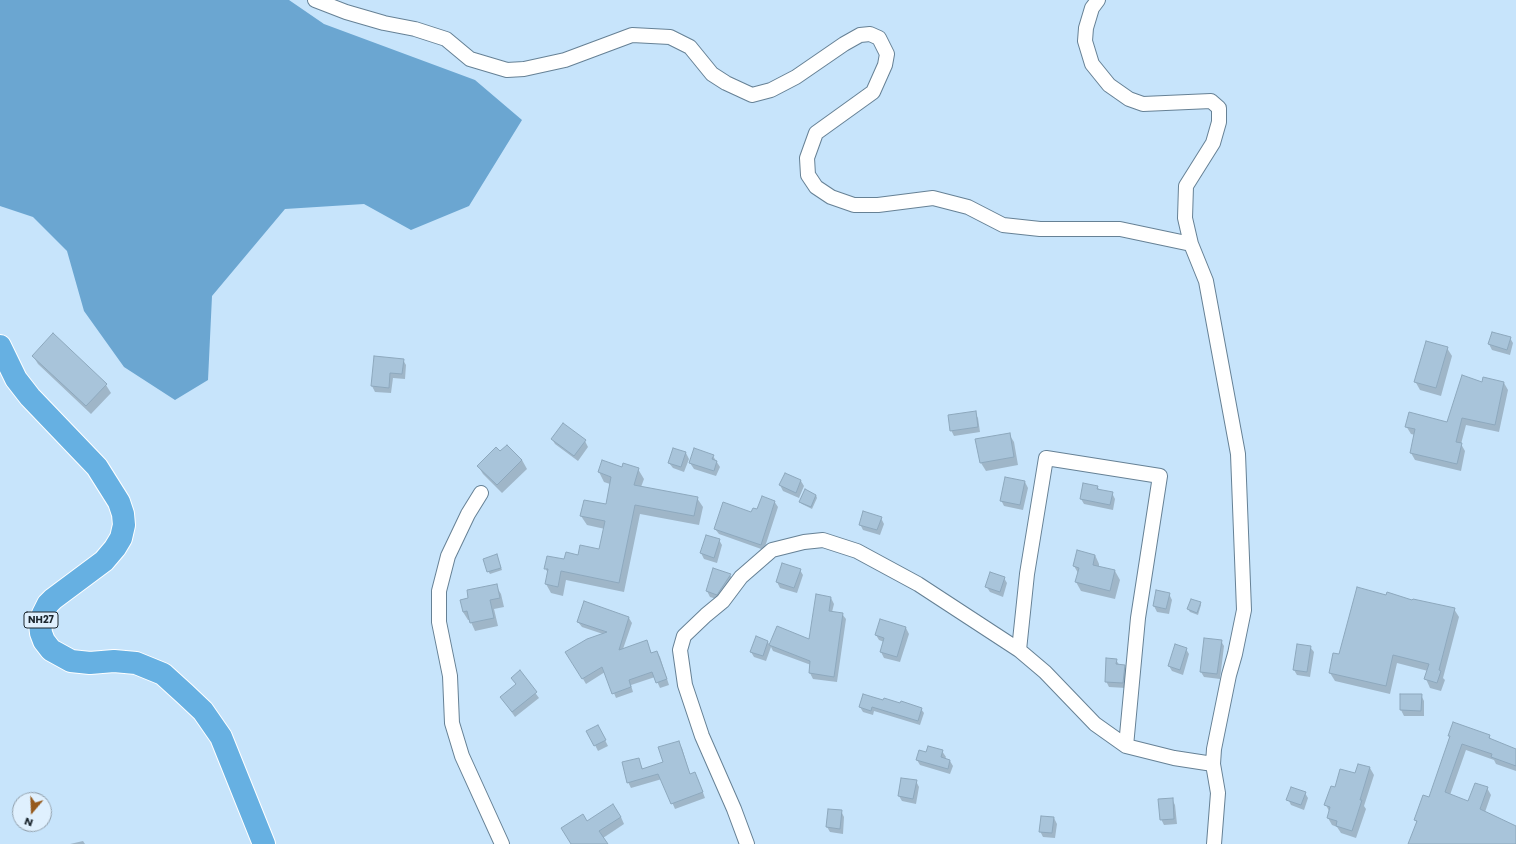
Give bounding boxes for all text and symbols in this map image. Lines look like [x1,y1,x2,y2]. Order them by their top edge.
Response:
road number: NH27 [24,612,58,628]
north arrow [12,792,52,832]
text: N [22,813,35,831]

